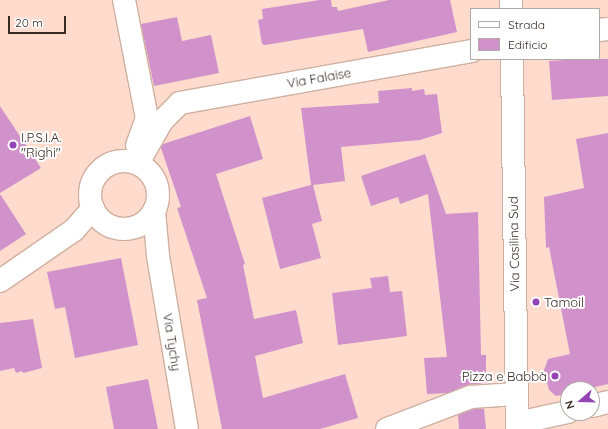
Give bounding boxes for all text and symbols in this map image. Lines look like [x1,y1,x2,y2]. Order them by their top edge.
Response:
scale bar [10,8,68,34]
legend [470,8,600,60]
text: 20 m [15,15,43,30]
text: Strada [508,17,545,32]
text: Edificio [508,37,548,52]
street label: Via Falaise [286,65,352,91]
place label: I.P.S.I.A. "Righi" [21,130,61,161]
marker: I.P.S.I.A. "Righi" [8,140,18,150]
street label: Via Casilina Sud [505,196,523,292]
place label: Tamoil [544,294,584,310]
marker: Tamoil [531,297,541,307]
street label: Via Tychy [160,312,184,372]
place label: Pizza e Babbà [462,368,547,384]
marker: Pizza e Babbà [550,371,560,381]
north arrow [560,381,600,421]
text: N [562,399,578,411]

